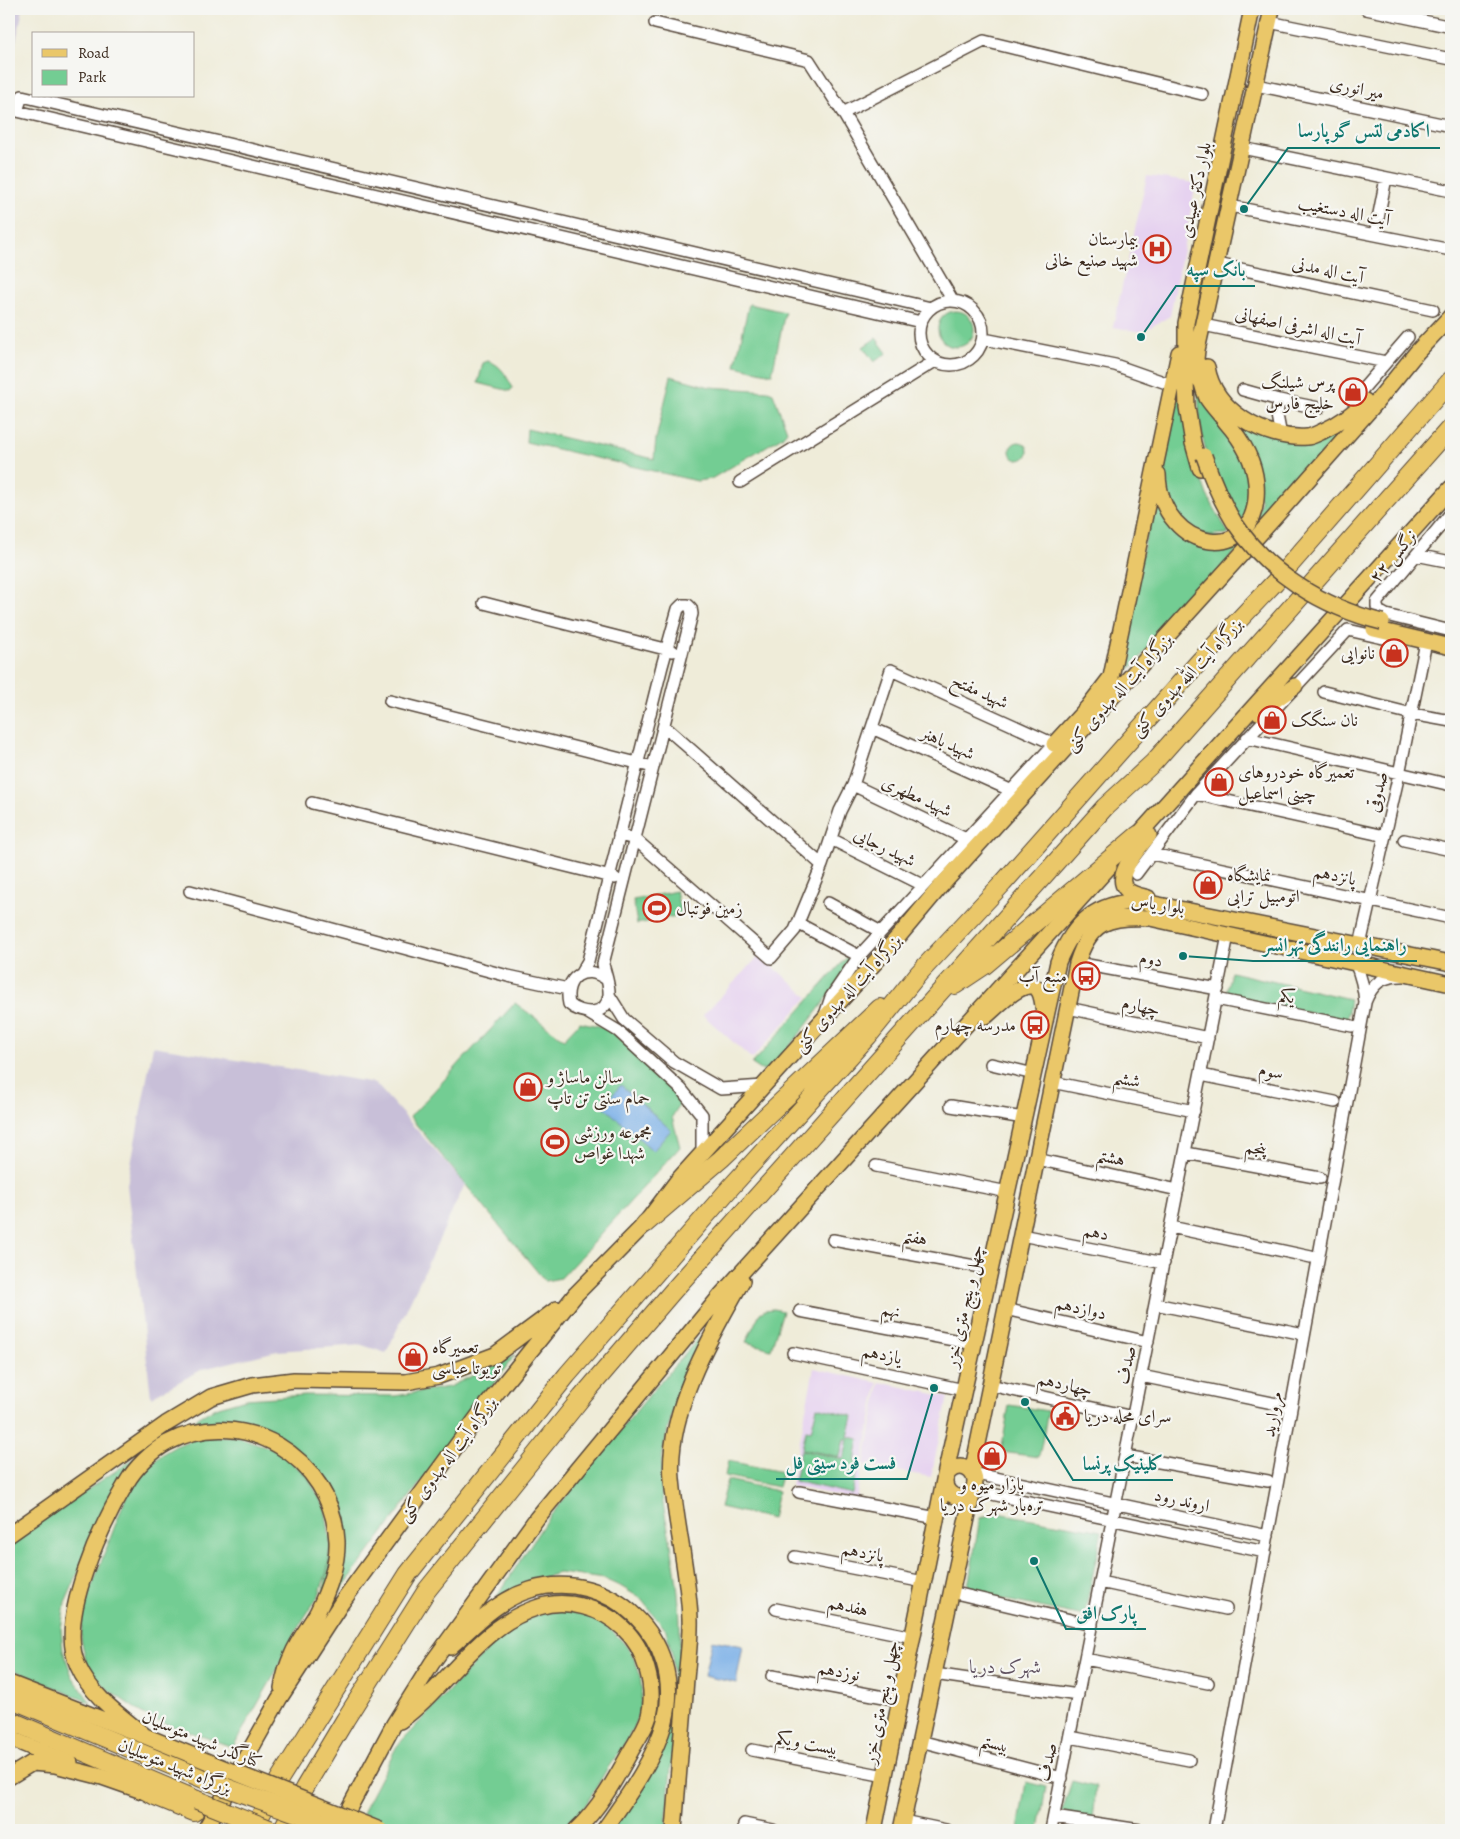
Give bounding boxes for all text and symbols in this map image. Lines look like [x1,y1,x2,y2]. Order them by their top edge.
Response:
legend [32,32,195,98]
text: Road [78,43,110,63]
text: Park [78,67,107,87]
street label: میر انوری [1328,71,1386,105]
callout: اکادمی لتس گو پارسا [1288,114,1440,148]
text: اکادمی لتس گو پارسا [1298,118,1430,145]
street label: بلوار دکتر عبیدی [1173,140,1217,240]
street label: آیت اله دستغیب [1296,190,1394,232]
place label: بیمارستان شهید صنیع خانی [1045,227,1138,276]
hospital icon: بیمارستان شهید صنیع خانی [1142,234,1172,264]
street label: آیت اله مدنی [1290,251,1368,290]
callout: بانک سپه [1176,252,1255,286]
text: بانک سپه [1186,257,1246,283]
street label: آیت اله اشرفی اصفهانی [1233,301,1365,351]
place label: پرس شیلنگ خلیج فارس [1261,370,1336,419]
shop icon: پرس شیلنگ خلیج فارس [1338,377,1368,407]
street label: نرگس ۲۲ [1364,524,1422,588]
street label: بزرگراه آیت الله مهدوی کنی [1123,611,1248,742]
street label: بزرگراه آیت اله مهدوی کنی [1059,628,1178,757]
shop icon: نانوایی [1379,638,1409,668]
place label: نانوایی [1341,641,1375,665]
street label: شهید مفتح [946,668,1013,718]
shop icon: نان سنگک [1257,705,1287,735]
place label: نان سنگک [1291,708,1358,732]
street label: شهید باهنر [915,720,979,765]
place label: تعمیرگاه خودروهای چینی اسماعیل [1238,760,1355,806]
shop icon: تعمیرگاه خودروهای چینی اسماعیل [1204,767,1234,797]
street label: شهید مطهری [878,769,956,823]
street label: صدوقی [1361,769,1393,815]
street label: شهید رجایی [850,822,920,872]
street label: پانزدهم [1310,859,1360,896]
place label: نمایشگاه اتومبیل ترابی [1227,863,1300,909]
shop icon: نمایشگاه اتومبیل ترابی [1193,870,1223,900]
street label: بلوار یاس [1130,888,1186,920]
sports icon: زمین فوتبال [642,893,672,923]
place label: زمین فوتبال [676,896,743,920]
callout: راهنمایی رانندگی تهرانسر [1253,927,1417,961]
street label: بزرگراه آیت اله مهدوی کنی [788,929,907,1058]
text: راهنمایی رانندگی تهرانسر [1261,930,1407,958]
street label: دوم [1137,945,1165,977]
bus stop icon: منبع آب [1071,961,1101,991]
place label: منبع آب [1018,964,1067,992]
street label: یکم [1276,983,1299,1015]
street label: چهارم [1119,990,1162,1026]
bus stop icon: مدرسه چهارم [1020,1010,1050,1040]
place label: مدرسه چهارم [934,1013,1016,1041]
street label: سوم [1256,1057,1285,1089]
street label: ششم [1110,1064,1143,1099]
place label: سالن ماساژ و حمام سنتی تن تاپ [545,1065,650,1114]
shop icon: سالن ماساژ و حمام سنتی تن تاپ [513,1072,543,1102]
place label: مجموعه ورزشی شهدا غواص [574,1120,652,1165]
sports icon: مجموعه ورزشی شهدا غواص [540,1127,570,1157]
street label: پنجم [1242,1134,1270,1167]
street label: هشتم [1093,1142,1127,1178]
street label: دهم [1080,1218,1111,1251]
street label: هفتم [900,1223,929,1257]
street label: چهل و پنج متری خزر [939,1242,993,1373]
street label: دوازدهم [1052,1290,1109,1330]
street label: نهم [878,1296,903,1328]
place label: تعمیرگاه تویوتا عباسی [432,1335,502,1381]
street label: یازدهم [859,1338,906,1375]
shop icon: تعمیرگاه تویوتا عباسی [398,1342,428,1372]
street label: صدف [1111,1344,1141,1386]
street label: چهاردهم [1034,1366,1095,1407]
street label: مروارید [1256,1389,1289,1439]
street label: بزرگراه آیت اله مهدوی کنی [392,1391,503,1527]
public building icon: سرای محله دریا [1050,1401,1080,1431]
place label: سرای محله دریا [1084,1404,1171,1428]
shop icon: بازار میوه و تره‌بار شهرک دریا [977,1441,1007,1471]
callout: فست فود سیتی فل [776,1445,907,1479]
callout: کلینیک پرنسا [1073,1446,1173,1480]
text: فست فود سیتی فل [786,1450,896,1476]
text: کلینیک پرنسا [1083,1451,1163,1477]
place label: بازار میوه و تره‌بار شهرک دریا [940,1472,1044,1517]
street label: اروند رود [1152,1482,1212,1518]
street label: پانزدهم [839,1536,888,1573]
street label: هفدهم [824,1590,871,1627]
callout: پارک افق [1066,1595,1146,1629]
text: پارک افق [1076,1600,1137,1627]
street label: چهل و پنج متری خزر [857,1638,909,1769]
district label: شهرک دریا [969,1654,1041,1680]
street label: نوزدهم [815,1655,862,1692]
street label: کنارگذر شهید متوسلیان [138,1703,266,1774]
street label: بیست ویکم [773,1725,840,1766]
street label: بیستم [976,1728,1012,1764]
street label: بزرگراه شهید متوسلیان [114,1732,236,1800]
street label: صدف [1032,1741,1062,1783]

